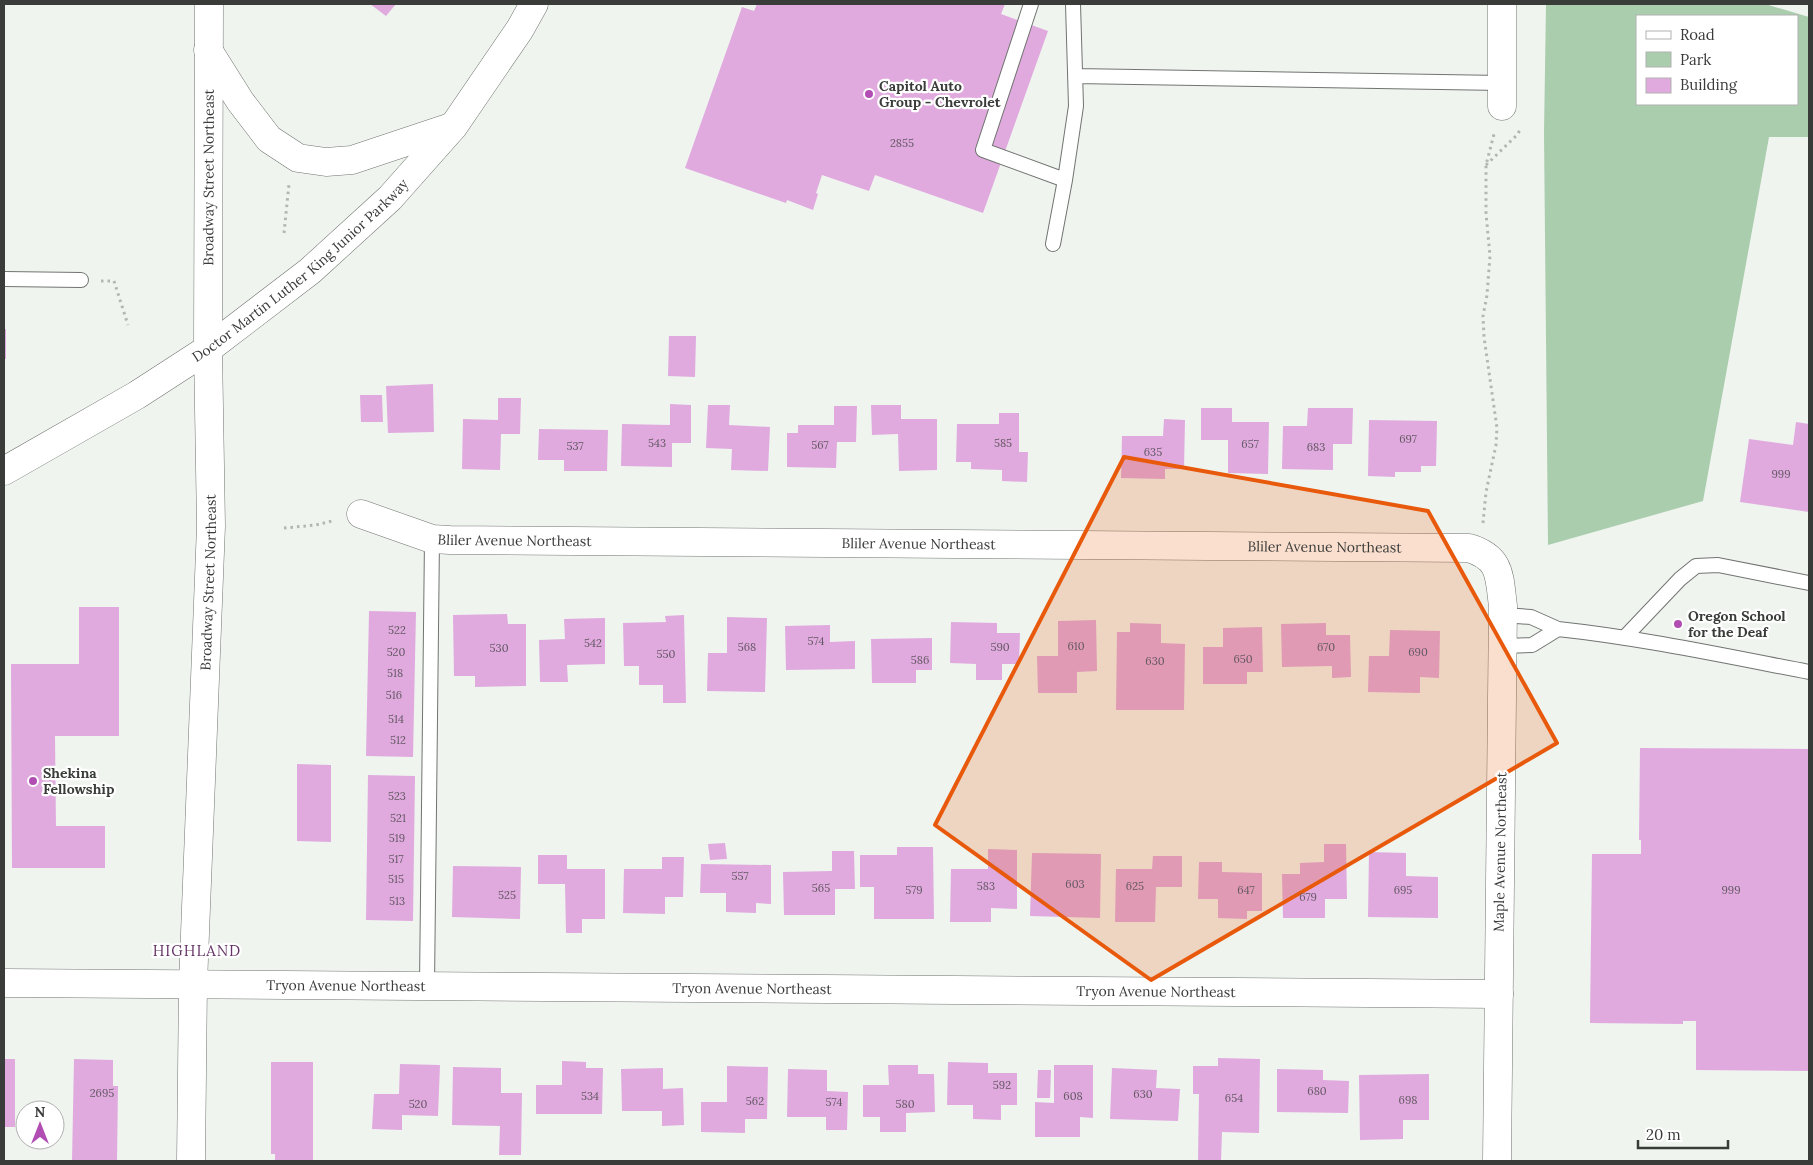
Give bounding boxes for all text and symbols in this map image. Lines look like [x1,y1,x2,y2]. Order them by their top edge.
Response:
legend [1636,15,1798,105]
text: Road [1680,25,1715,44]
text: Park [1680,50,1711,69]
text: Building [1680,75,1738,94]
place label: Capitol Auto Group - Chevrolet [879,77,1001,111]
marker: Capitol Auto Group - Chevrolet [863,88,875,100]
street label: Broadway Street Northeast [199,89,218,266]
house number: 2855 [890,136,914,150]
street label: Doctor Martin Luther King Junior Parkway [189,174,412,366]
house number: 697 [1399,432,1417,446]
house number: 543 [648,436,666,450]
house number: 585 [994,436,1012,450]
house number: 657 [1241,437,1259,451]
house number: 567 [811,438,829,452]
house number: 537 [567,439,583,453]
house number: 683 [1307,440,1325,454]
house number: 635 [1144,445,1162,459]
house number: 999 [1771,467,1791,481]
street label: Broadway Street Northeast [196,493,220,671]
street label: Bliler Avenue Northeast [437,530,592,550]
street label: Bliler Avenue Northeast [842,534,996,553]
street label: Bliler Avenue Northeast [1248,537,1402,556]
place label: Oregon School for the Deaf [1688,607,1786,641]
marker: Oregon School for the Deaf [1672,618,1684,630]
house number: 522 [388,623,406,637]
house number: 574 [808,634,824,648]
house number: 542 [584,636,602,650]
house number: 610 [1067,639,1085,653]
house number: 568 [738,640,756,654]
house number: 590 [990,640,1010,654]
house number: 670 [1317,640,1335,654]
house number: 530 [490,641,509,655]
house number: 520 [387,645,406,659]
house number: 690 [1408,645,1428,659]
house number: 550 [657,647,676,661]
house number: 650 [1233,652,1253,666]
house number: 586 [911,653,929,667]
house number: 630 [1145,654,1165,668]
house number: 518 [387,666,403,680]
house number: 516 [386,688,402,702]
house number: 514 [388,712,404,726]
house number: 512 [390,733,406,747]
place label: Shekina Fellowship [43,764,114,798]
street label: Maple Avenue Northeast [1490,771,1510,932]
marker: Shekina Fellowship [27,775,39,787]
house number: 523 [388,789,406,803]
house number: 521 [390,811,406,825]
house number: 519 [389,831,405,845]
house number: 517 [388,852,404,866]
house number: 557 [731,869,749,883]
house number: 515 [388,872,404,886]
house number: 603 [1065,877,1085,891]
house number: 583 [977,879,995,893]
house number: 625 [1126,879,1144,893]
house number: 565 [812,881,830,895]
house number: 579 [905,883,923,897]
house number: 647 [1237,883,1255,897]
house number: 695 [1394,883,1412,897]
house number: 999 [1721,883,1741,897]
house number: 525 [498,888,516,902]
house number: 679 [1299,890,1317,904]
house number: 513 [389,894,405,908]
district label: HIGHLAND [153,941,241,960]
street label: Tryon Avenue Northeast [266,976,426,995]
street label: Tryon Avenue Northeast [672,979,832,998]
street label: Tryon Avenue Northeast [1076,982,1236,1001]
house number: 592 [993,1078,1011,1092]
house number: 680 [1307,1084,1327,1098]
house number: 2695 [90,1086,114,1100]
house number: 630 [1133,1087,1153,1101]
house number: 534 [581,1089,599,1103]
house number: 608 [1063,1089,1083,1103]
house number: 654 [1225,1091,1243,1105]
house number: 698 [1399,1093,1417,1107]
house number: 562 [746,1094,764,1108]
house number: 574 [826,1095,842,1109]
house number: 520 [409,1097,428,1111]
house number: 580 [895,1097,915,1111]
north arrow [15,1100,65,1150]
text: N [35,1103,46,1121]
scale bar [1638,1118,1728,1150]
text: 20 m [1646,1125,1681,1144]

